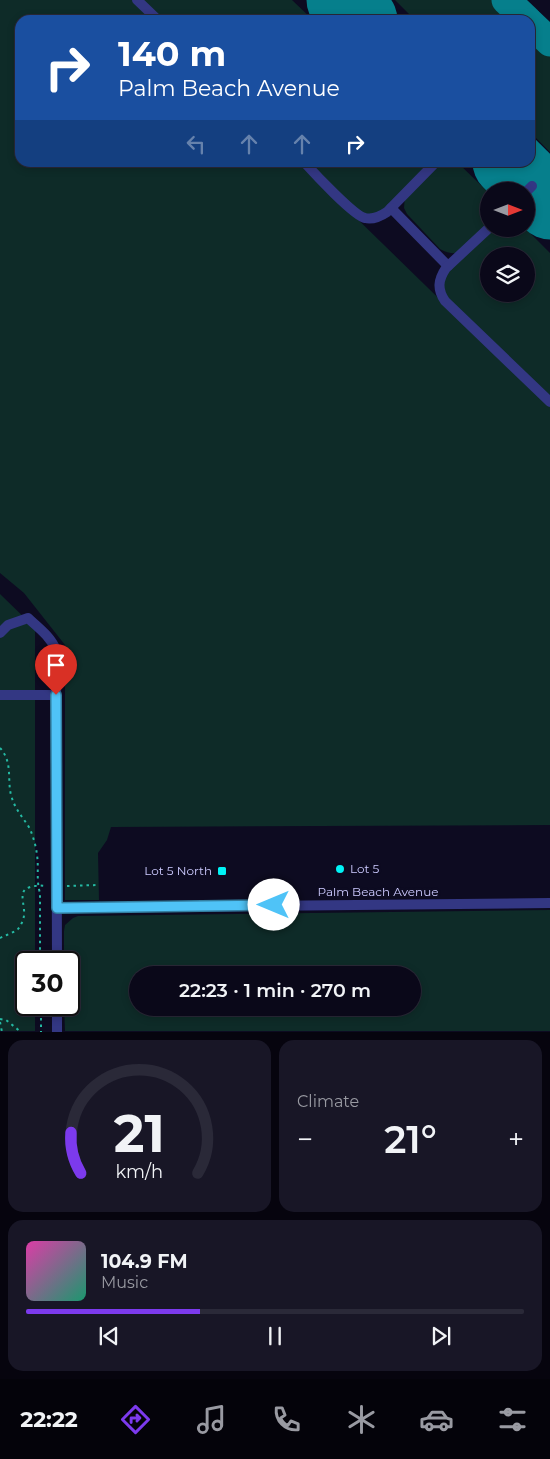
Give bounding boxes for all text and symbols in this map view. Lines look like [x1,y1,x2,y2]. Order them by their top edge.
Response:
text: 140 m [118,32,226,75]
icon: right [35,35,100,100]
text: Palm Beach Avenue [118,75,340,102]
icon: left [182,130,210,158]
icon: ahead [235,130,263,158]
icon: ahead [288,130,316,158]
icon: right [341,130,369,158]
north arrow [480,182,535,238]
map controls [480,182,535,302]
button: layers [480,247,535,302]
pin [35,644,77,695]
icon: arrive [42,651,70,679]
place label: Lot 5 [350,861,380,876]
place label: Lot 5 North [144,863,212,878]
marker: Lot 5 [334,863,346,875]
marker: Lot 5 North [216,865,228,877]
position arrow [247,878,299,930]
street label: Palm Beach Avenue [317,884,439,899]
speed limit sign: 30 [15,951,80,1016]
text: 22:23 · 1 min · 270 m [179,979,371,1002]
text: Climate [297,1092,359,1111]
text: 21 [114,1102,165,1165]
text: 21° [384,1116,437,1163]
text: − [297,1122,313,1156]
text: + [508,1122,524,1156]
text: km/h [116,1161,163,1182]
text: 104.9 FM [101,1250,188,1273]
text: Music [101,1273,148,1292]
icon: previous [95,1322,123,1350]
icon: pause [261,1322,289,1350]
icon: next [427,1322,455,1350]
icon: directions [118,1402,153,1437]
icon: music [194,1402,229,1437]
icon: phone [269,1402,304,1437]
icon: climate [344,1402,379,1437]
icon: car [419,1402,454,1437]
icon: filters [495,1402,530,1437]
text: 22:22 [20,1406,78,1433]

